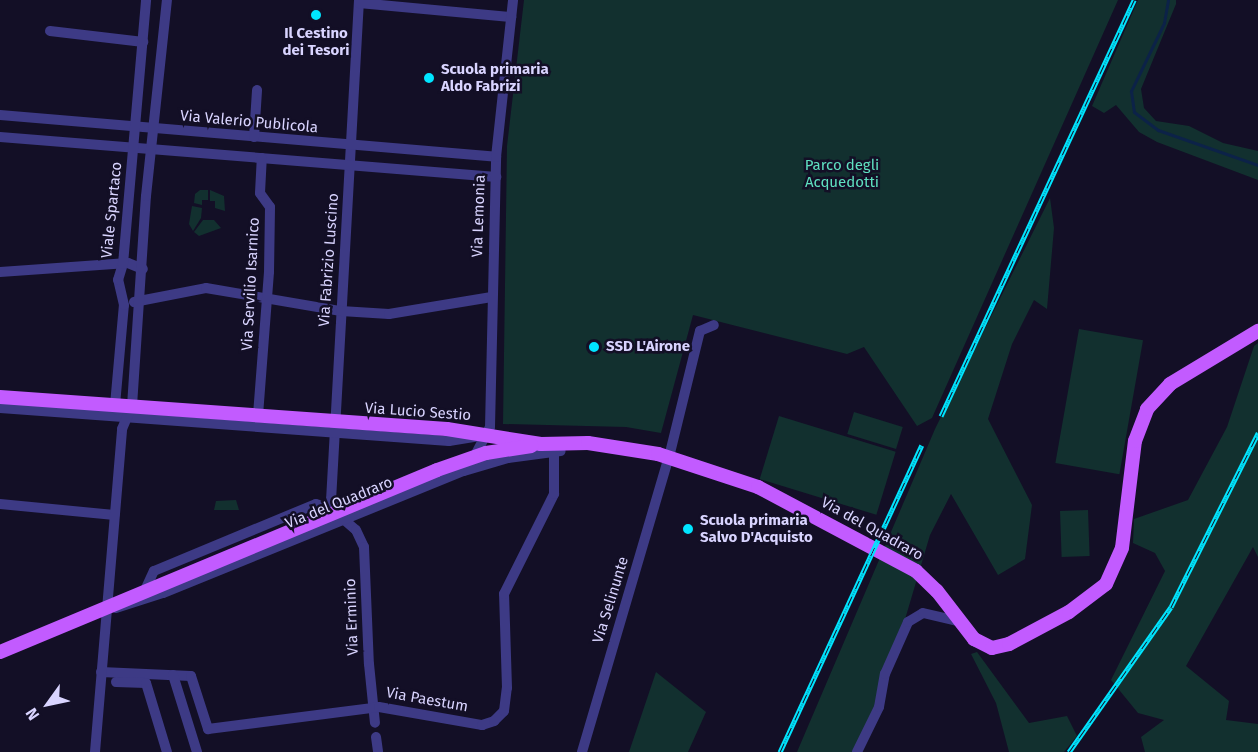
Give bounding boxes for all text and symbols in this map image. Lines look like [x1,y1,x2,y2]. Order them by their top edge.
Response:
marker: Il Cestino dei Tesori [309,8,323,22]
place label: Il Cestino dei Tesori [283,24,349,59]
place label: Scuola primaria Aldo Fabrizi [441,60,549,95]
marker: Scuola primaria Aldo Fabrizi [422,71,436,85]
street label: Via Valerio Publicola [179,107,319,137]
park label: Parco degli Acquedotti [805,156,879,191]
street label: Viale Spartaco [98,161,126,259]
street label: Via Lemonia [469,174,489,258]
street label: Via Fabrizio Luscino [315,193,343,327]
street label: Via Servilio Isarnico [239,217,263,351]
place label: SSD L'Airone [606,338,690,356]
marker: SSD L'Airone [587,340,601,354]
street label: Via Lucio Sestio [364,399,472,425]
street label: Via del Quadraro [283,473,395,533]
street label: Via del Quadraro [818,494,926,564]
place label: Scuola primaria Salvo D'Acquisto [700,511,813,546]
marker: Scuola primaria Salvo D'Acquisto [681,522,695,536]
street label: Via Selinunte [589,555,633,645]
street label: Via Erminio [342,578,362,656]
north arrow [18,674,78,734]
street label: Via Paestum [385,684,469,716]
text: N [22,704,43,724]

